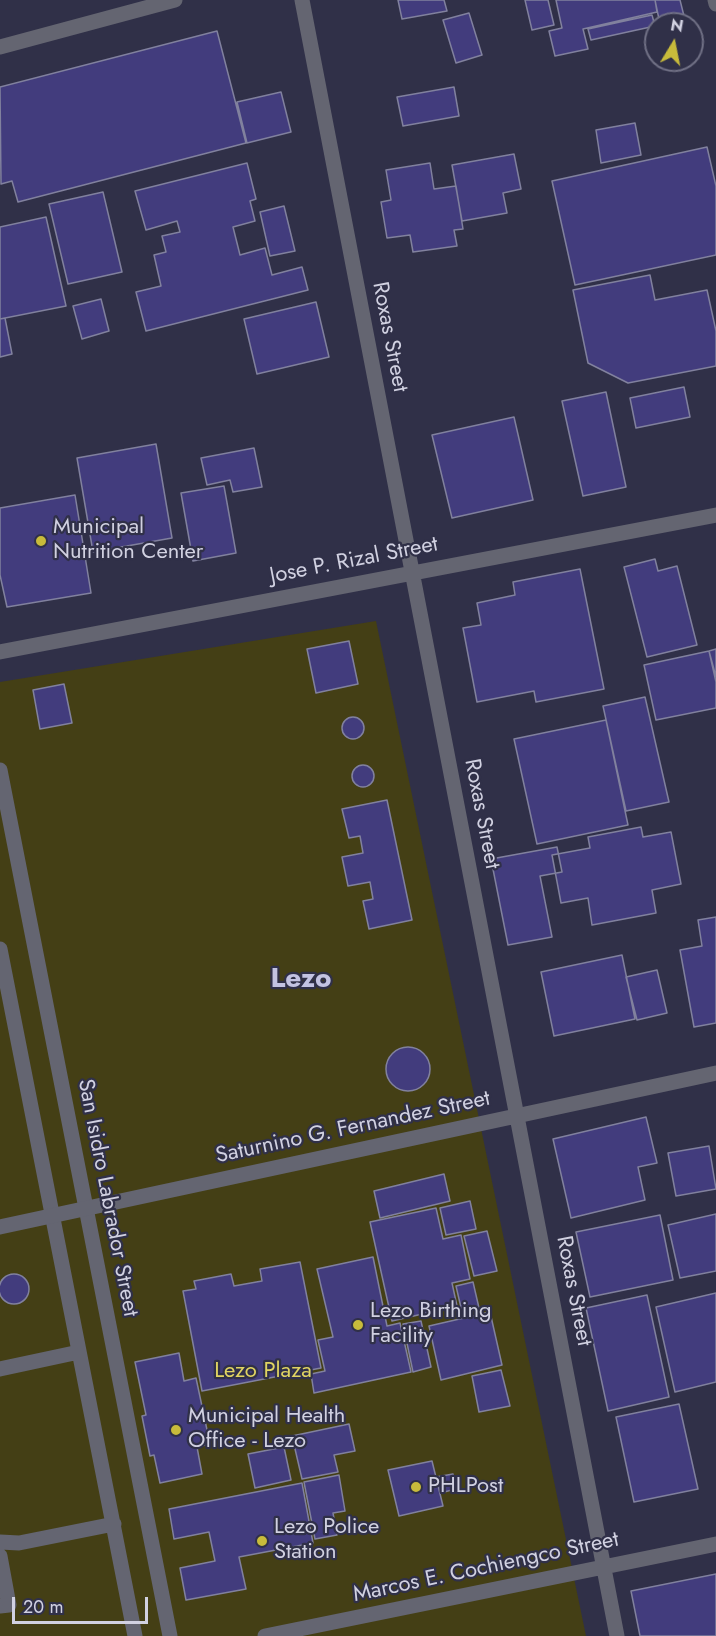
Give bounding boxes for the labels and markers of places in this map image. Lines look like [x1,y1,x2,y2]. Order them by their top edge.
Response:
place label: Municipal Nutrition Center [53,515,203,566]
marker: Municipal Nutrition Center [34,534,48,548]
place label: Lezo Birthing Facility [370,1299,491,1350]
marker: Lezo Birthing Facility [351,1318,365,1332]
place label: Municipal Health Office - Lezo [188,1404,345,1456]
marker: Municipal Health Office - Lezo [169,1423,183,1437]
place label: PHLPost [428,1474,503,1500]
marker: PHLPost [409,1480,423,1494]
place label: Lezo Police Station [274,1515,379,1566]
marker: Lezo Police Station [255,1534,269,1548]

